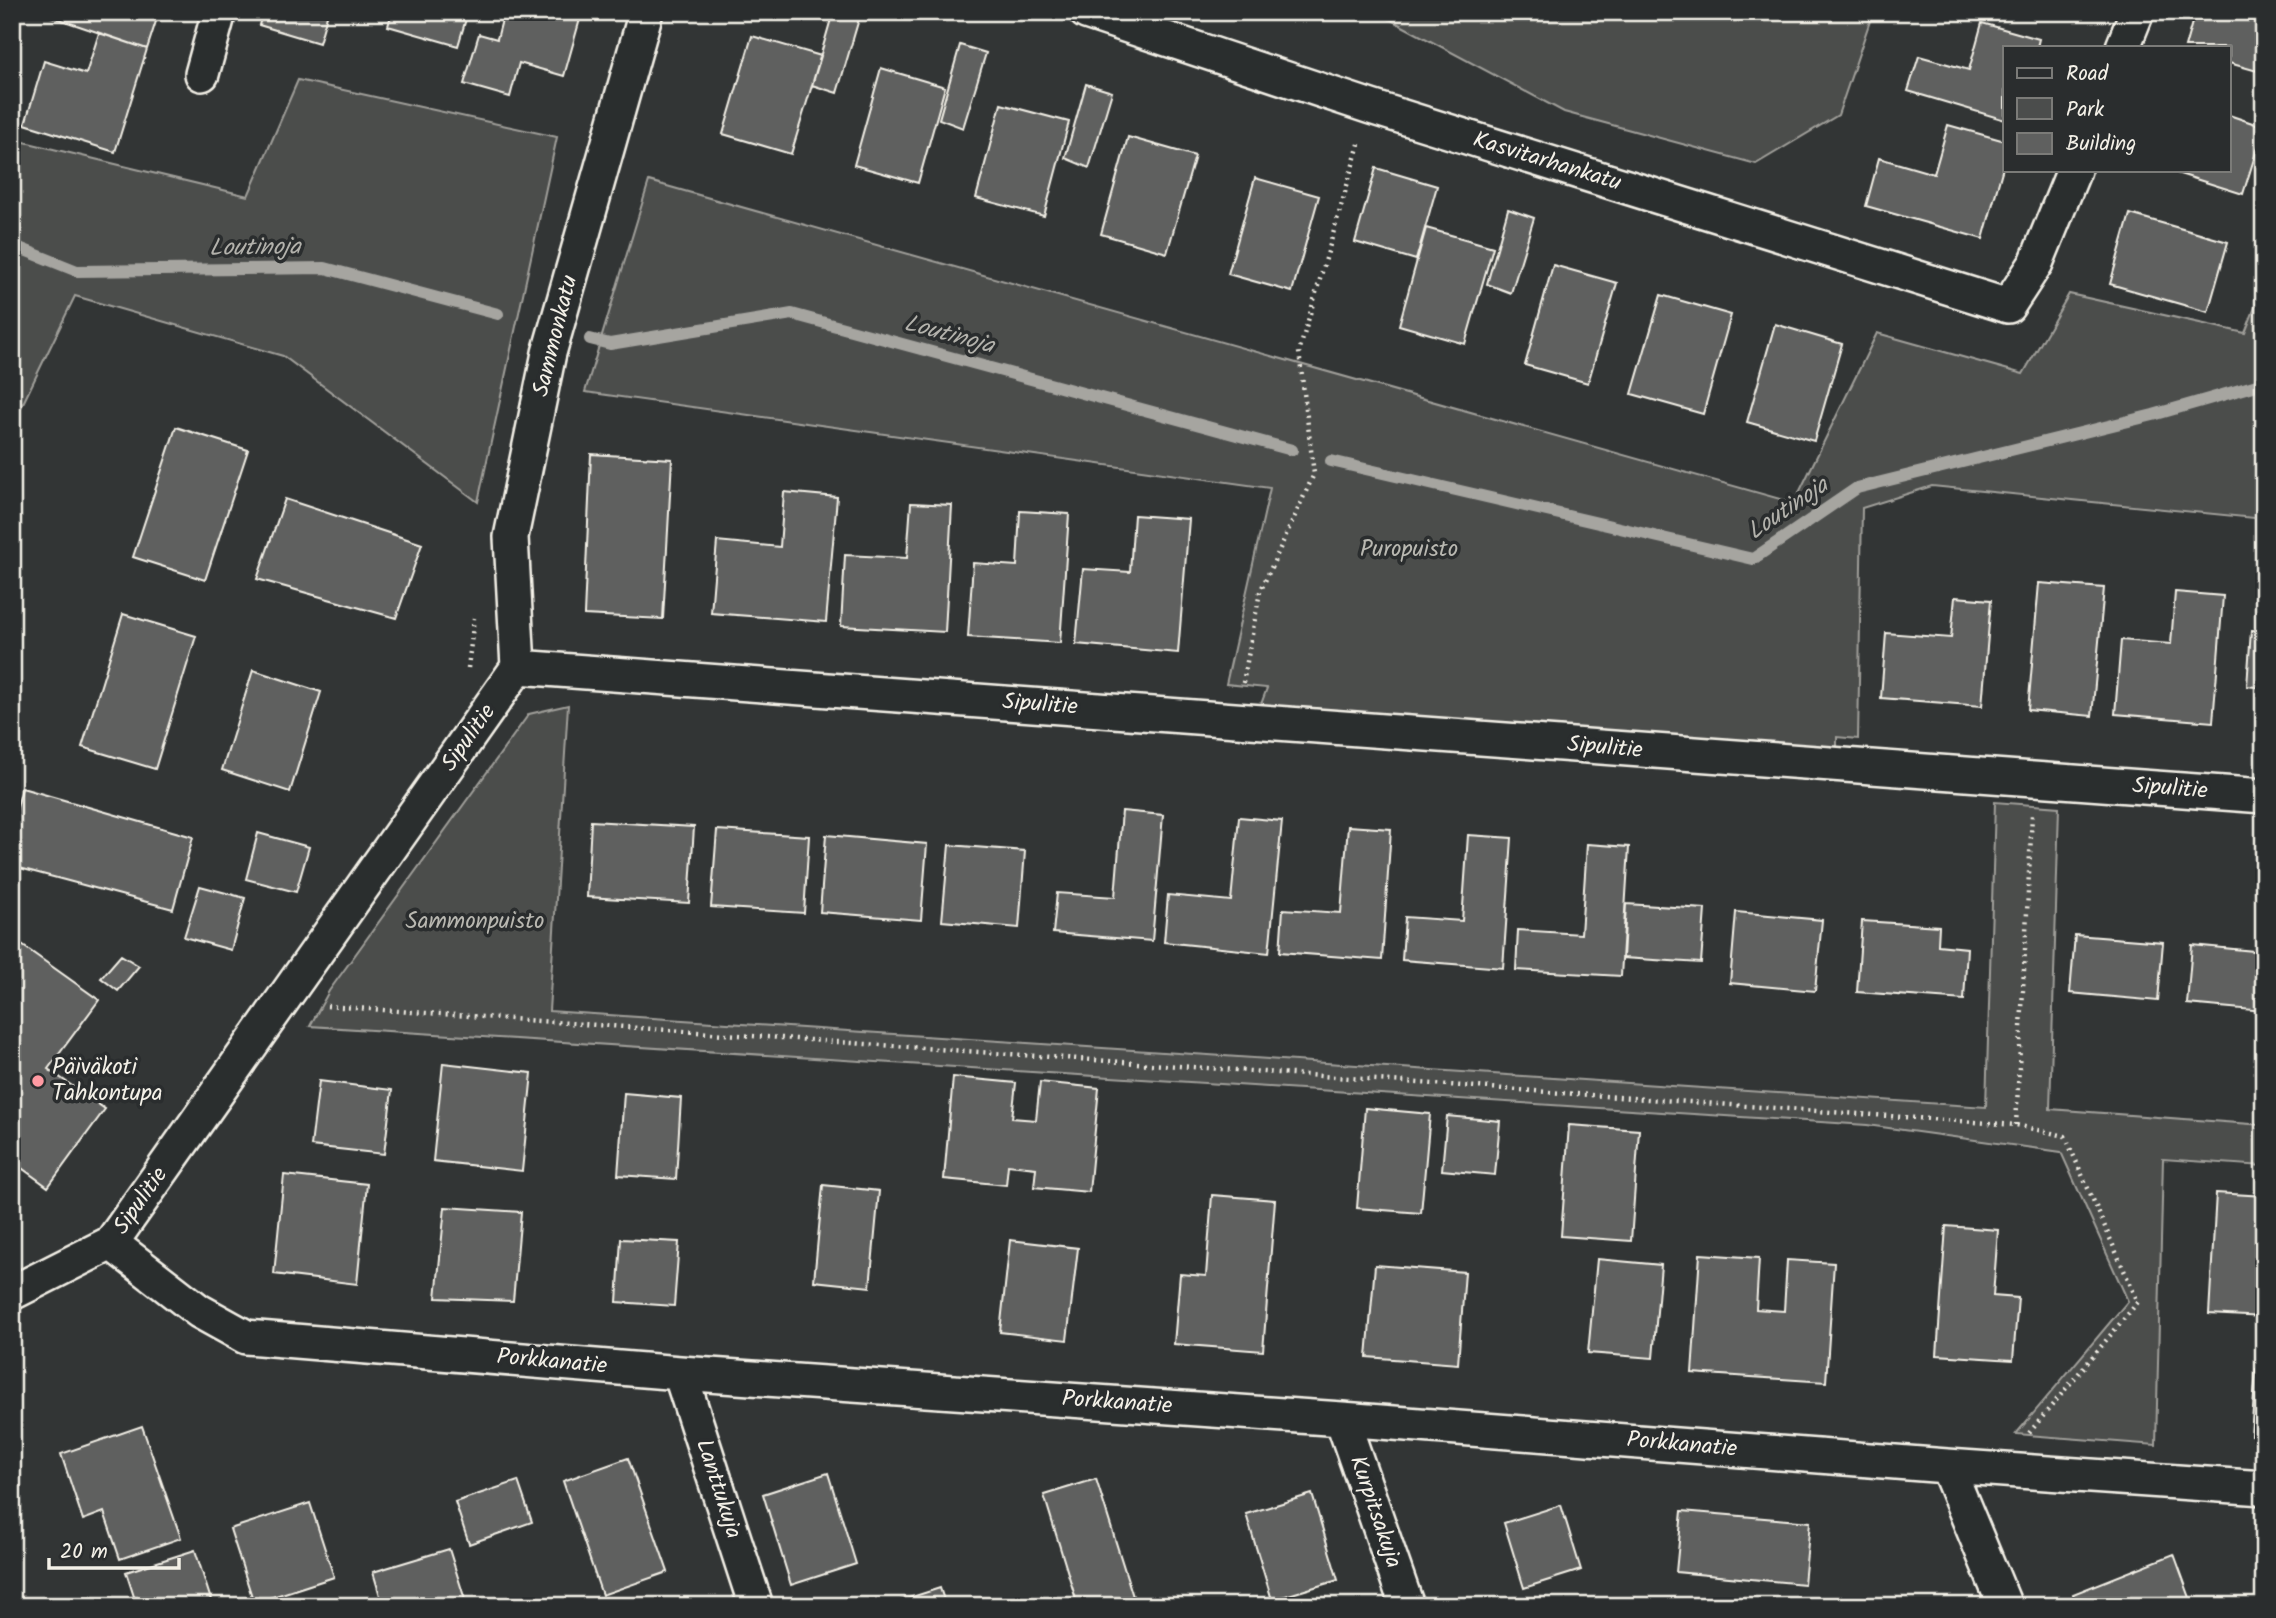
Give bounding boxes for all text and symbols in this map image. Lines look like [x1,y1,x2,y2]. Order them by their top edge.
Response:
legend [2003,46,2230,172]
text: Road [2066,58,2109,91]
text: Park [2066,94,2104,127]
street label: Kasvitarhankatu [1468,122,1626,202]
text: Building [2066,128,2136,161]
water label: Loutinoja [209,228,303,268]
street label: Sammonkatu [524,272,588,400]
water label: Loutinoja [900,304,1000,366]
water label: Loutinoja [1739,466,1838,551]
park label: Puropuisto [1360,532,1458,568]
street label: Sipulitie [1001,684,1079,726]
street label: Sipulitie [433,697,505,779]
street label: Sipulitie [1566,727,1644,769]
street label: Sipulitie [2131,768,2209,810]
park label: Sammonpuisto [406,904,544,940]
place label: Päiväkoti Tahkontupa [52,1050,163,1112]
marker: Päiväkoti Tahkontupa [30,1073,46,1089]
street label: Sipulitie [105,1160,177,1242]
street label: Porkkanatie [495,1339,609,1385]
street label: Porkkanatie [1061,1381,1173,1425]
street label: Porkkanatie [1625,1422,1739,1468]
street label: Lanttukuja [685,1434,751,1544]
street label: Kurpitsakuja [1339,1451,1411,1573]
scale bar [49,1527,178,1571]
text: 20 m [60,1536,108,1569]

